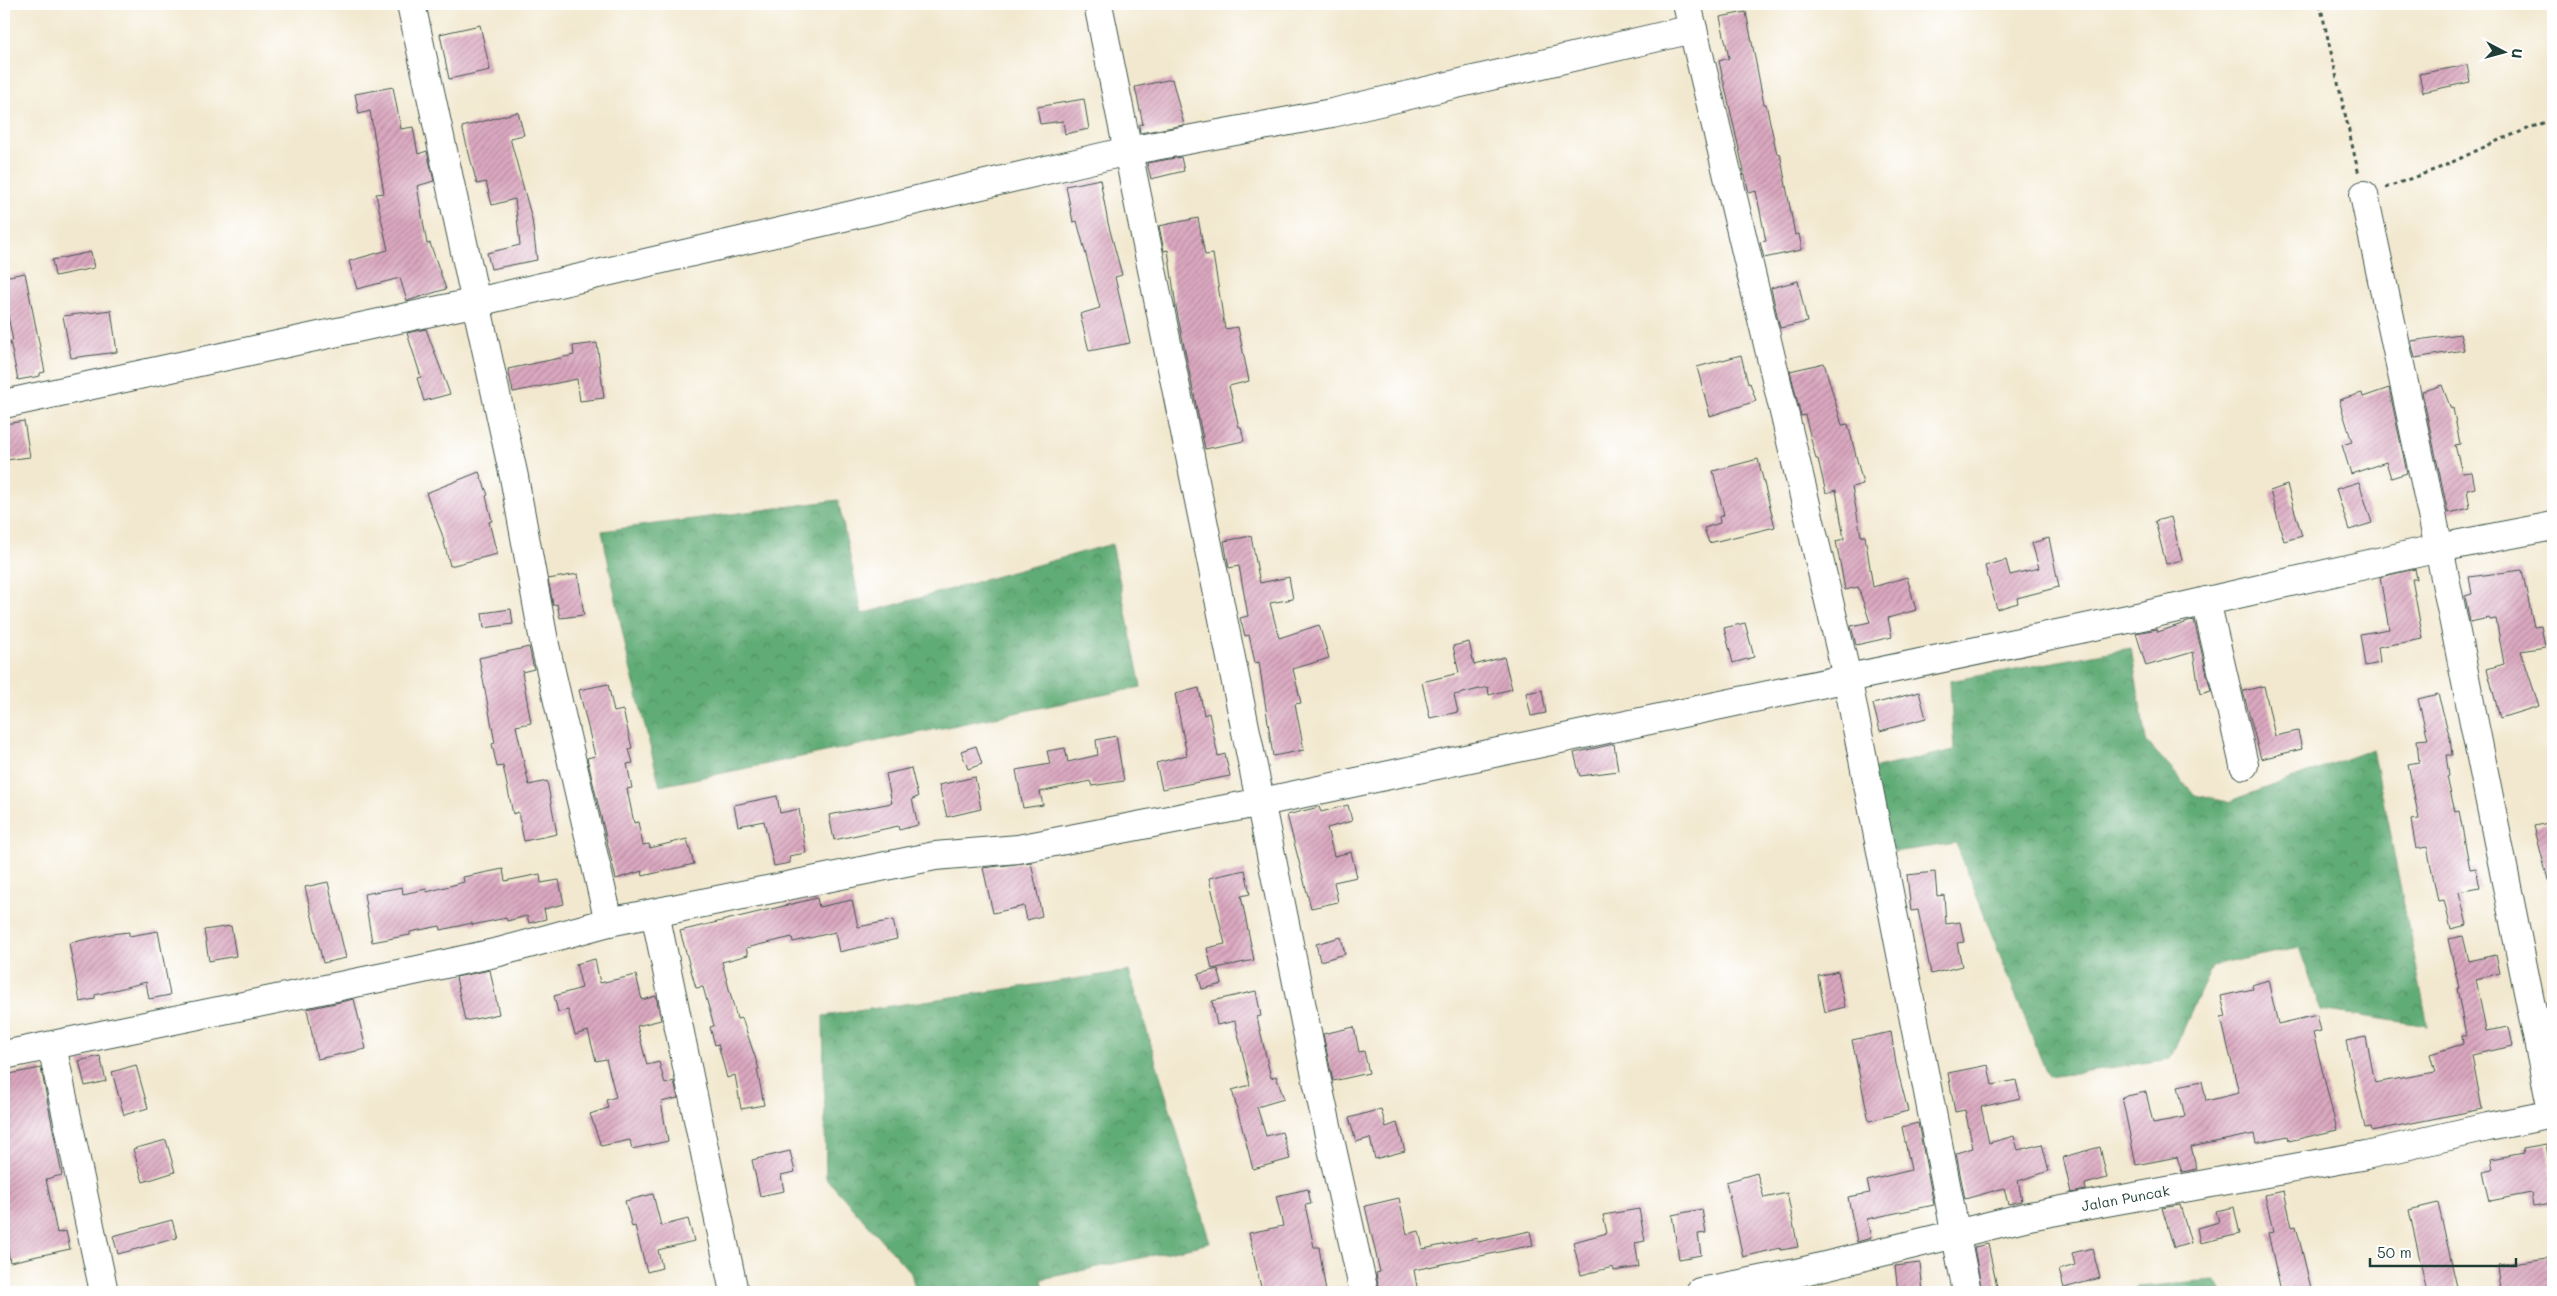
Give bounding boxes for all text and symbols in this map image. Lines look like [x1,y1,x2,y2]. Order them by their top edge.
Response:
north arrow [2480,28,2530,78]
text: U [2507,48,2527,59]
street label: Jalan Puncak [2080,1181,2171,1215]
scale bar [2370,1236,2516,1268]
text: 50 m [2377,1242,2412,1262]

